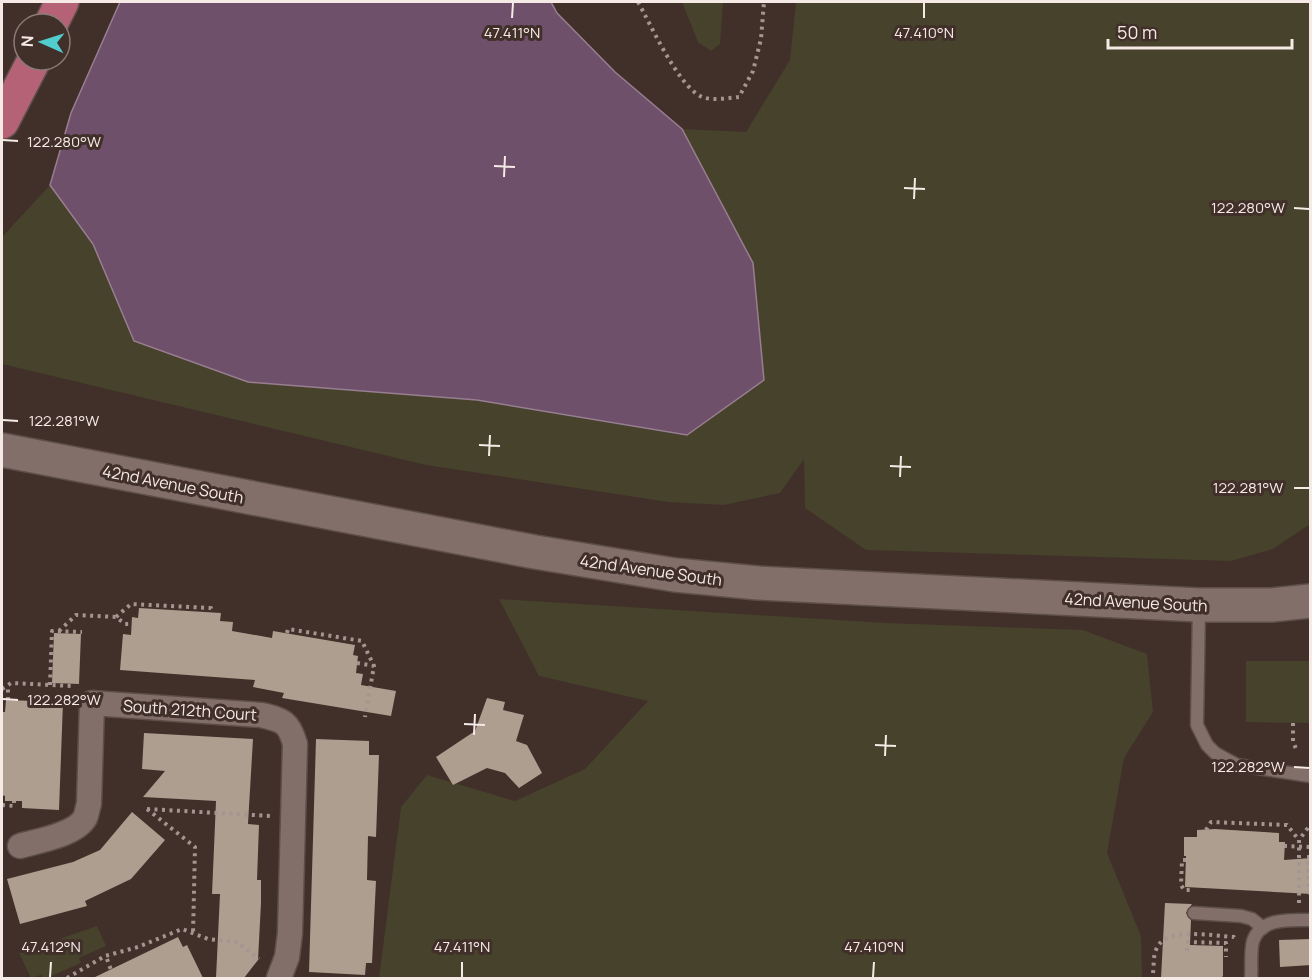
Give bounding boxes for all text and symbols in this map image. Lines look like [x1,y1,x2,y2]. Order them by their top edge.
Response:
north arrow [12,12,72,72]
scale bar [1108,12,1292,50]
text: 50 m [1117,20,1157,44]
text: 47.411°N [484,22,540,43]
text: 47.410°N [894,22,954,43]
text: N [16,35,38,48]
text: 122.280°W [27,131,101,152]
text: 122.280°W [1211,197,1285,218]
text: 122.281°W [29,410,99,431]
street label: 42nd Avenue South [101,460,245,508]
text: 122.281°W [1213,477,1283,498]
street label: 42nd Avenue South [578,549,724,591]
street label: 42nd Avenue South [1064,587,1208,617]
text: 122.282°W [27,689,101,710]
street label: South 212th Court [122,694,258,726]
text: 122.282°W [1211,756,1285,777]
text: 47.412°N [21,936,81,957]
text: 47.411°N [434,936,490,957]
text: 47.410°N [844,936,904,957]

